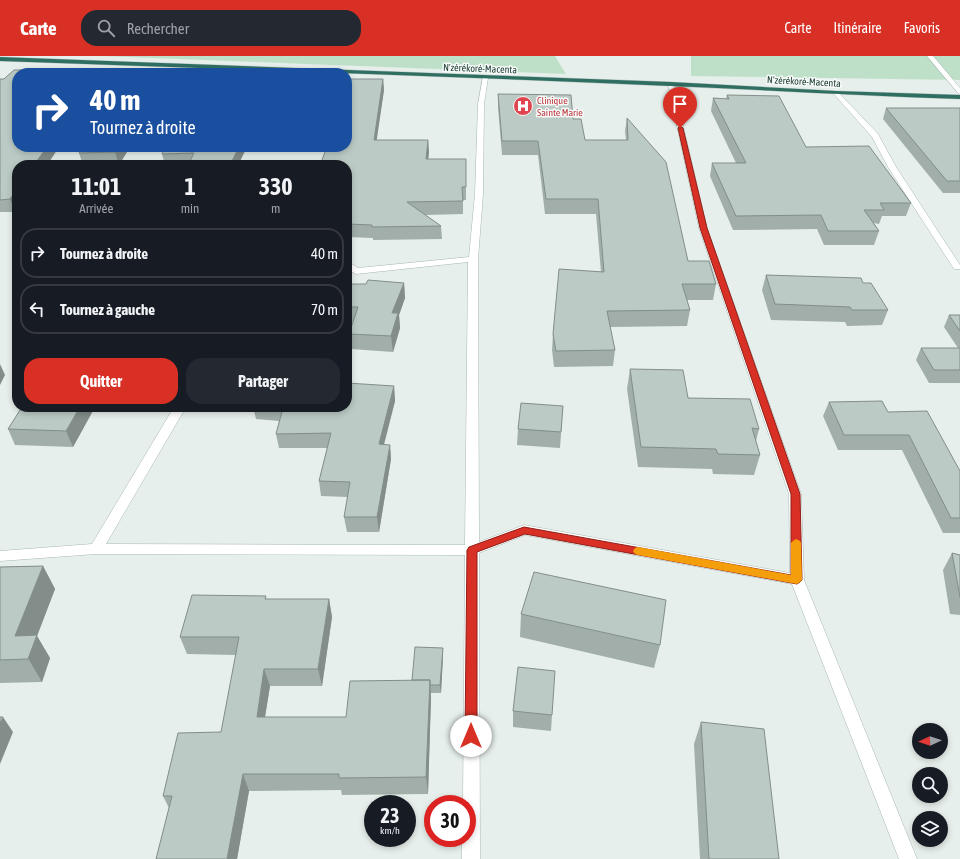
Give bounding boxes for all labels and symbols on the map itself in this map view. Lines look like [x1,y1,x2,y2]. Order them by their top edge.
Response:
street label: N'zérékoré-Macenta [443,62,517,75]
street label: N'zérékoré-Macenta [767,74,842,89]
pin [663,87,697,128]
hospital icon: Clinique Sainte Marie [512,95,534,117]
place label: Clinique Sainte Marie [537,95,583,118]
position arrow [450,715,492,757]
north arrow [912,723,948,759]
speed limit sign: 30 [424,795,476,847]

